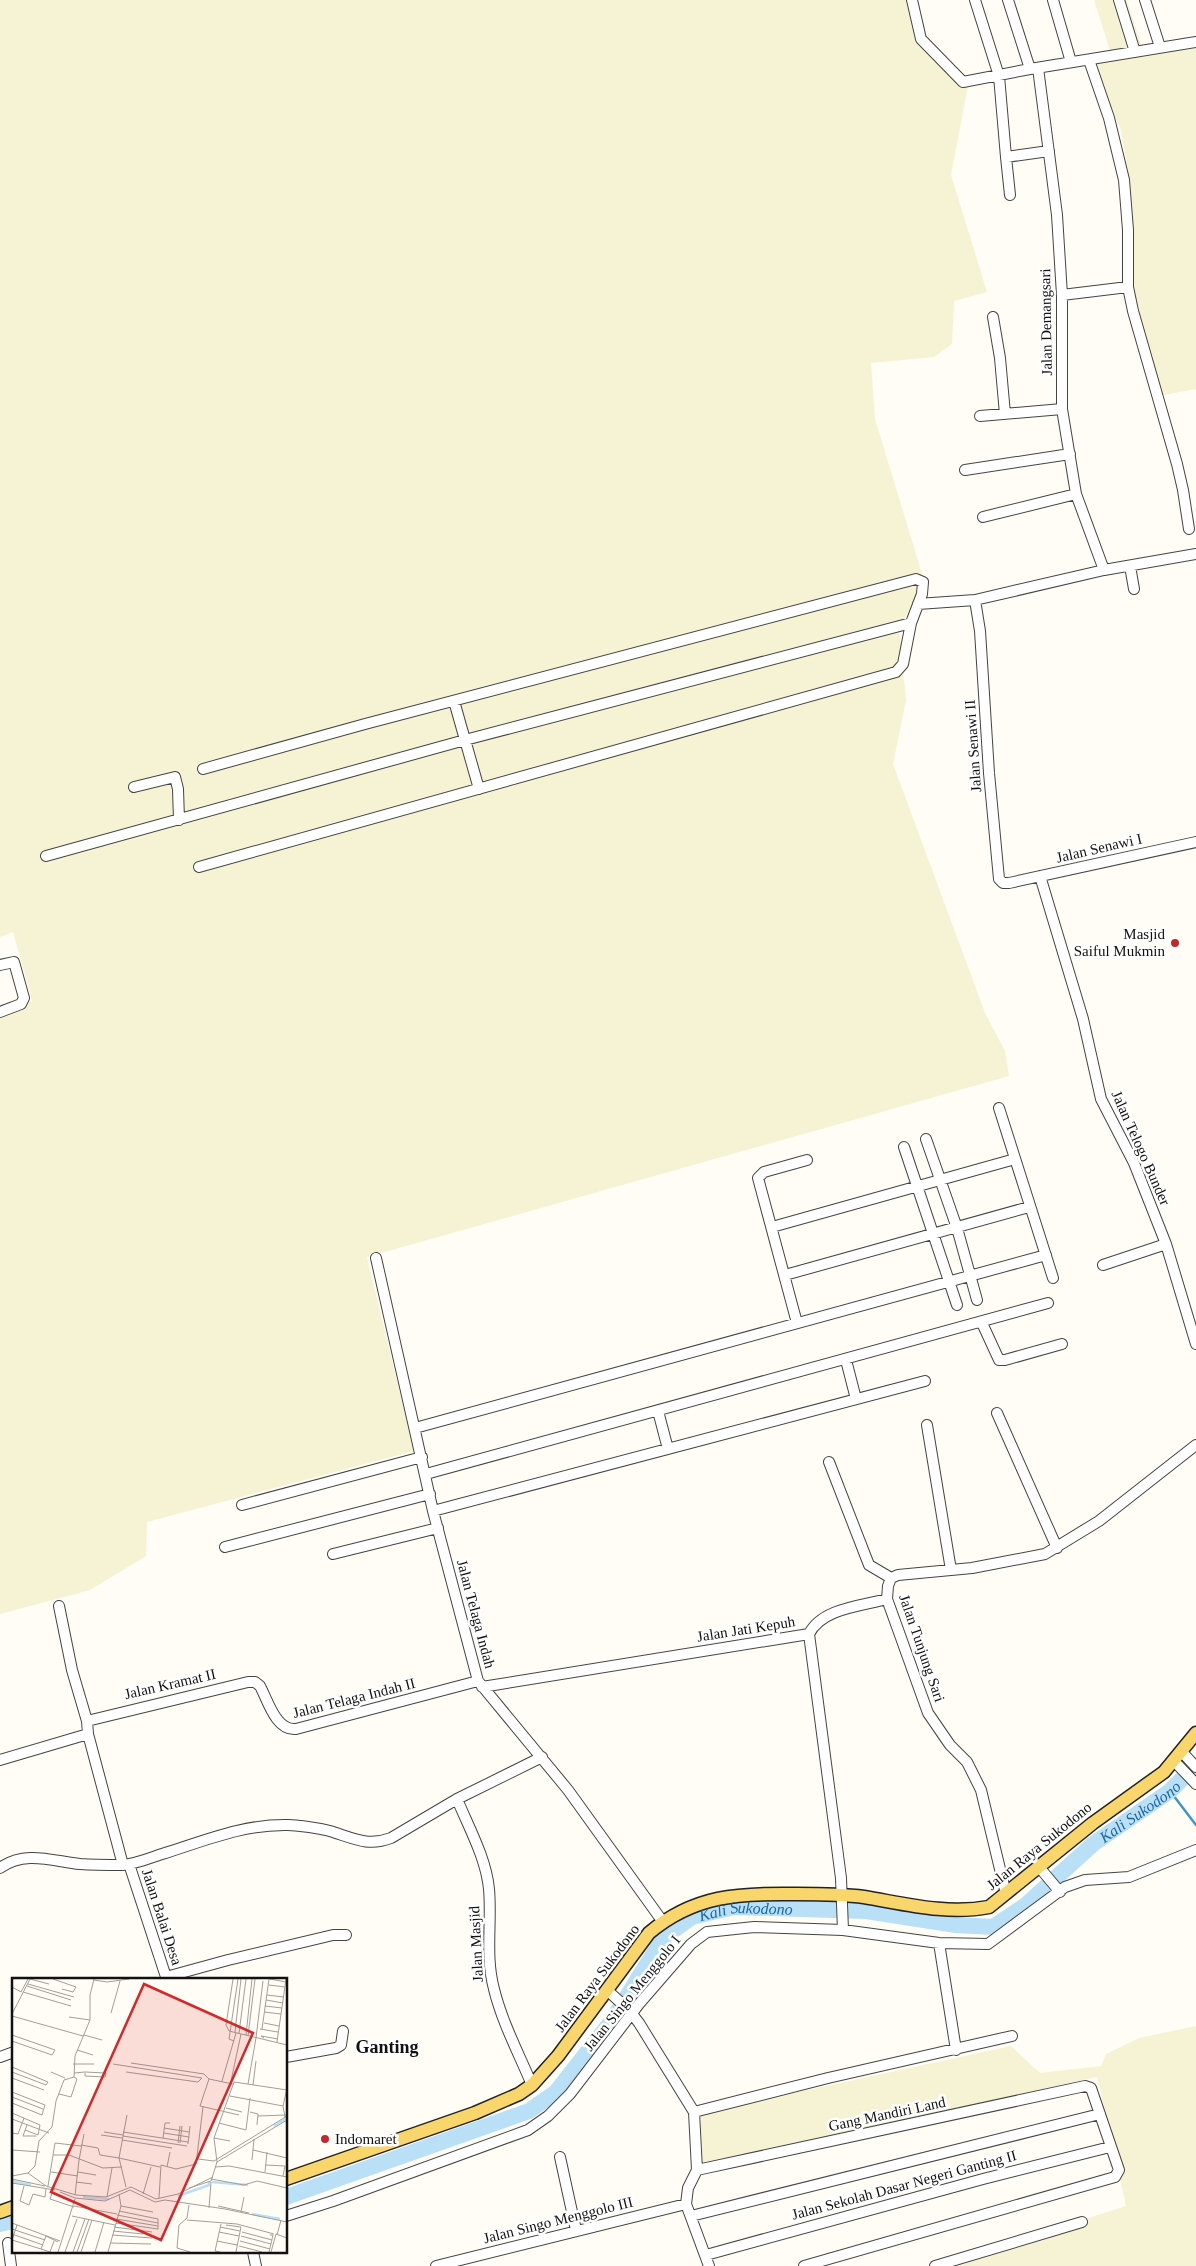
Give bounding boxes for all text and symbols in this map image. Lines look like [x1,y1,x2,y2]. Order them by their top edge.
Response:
street label: Jalan Demangsari [1037,268,1055,376]
street label: Jalan Senawi II [962,699,984,793]
street label: Jalan Senawi I [1055,830,1143,866]
place label: Masjid Saiful Mukmin [1074,926,1165,959]
marker: Masjid Saiful Mukmin [1169,937,1181,949]
street label: Jalan Telogo Bunder [1109,1088,1173,1208]
street label: Jalan Telaga Indah [454,1558,498,1671]
street label: Jalan Tunjung Sari [896,1592,948,1704]
street label: Jalan Jati Kepuh [696,1613,797,1645]
street label: Jalan Kramat II [123,1666,217,1702]
street label: Jalan Telaga Indah II [291,1675,417,1721]
water label: Kali Sukodono [1096,1778,1184,1847]
street label: Jalan Raya Sukodono [983,1799,1095,1893]
street label: Jalan Balai Desa [139,1867,185,1967]
water label: Kali Sukodono [696,1898,793,1924]
street label: Jalan Masjid [466,1905,486,1982]
street label: Jalan Raya Sukodono [551,1921,643,2035]
street label: Jalan Singo Menggolo I [581,1932,683,2054]
inset map [12,1978,288,2254]
district label: Ganting [355,2037,419,2057]
street label: Gang Mandiri Land [827,2094,947,2134]
place label: Indomaret [335,2131,397,2147]
marker: Indomaret [319,2133,331,2145]
street label: Jalan Sekolah Dasar Negeri Ganting II [790,2147,1018,2223]
street label: Jalan Singo Menggolo III [481,2194,635,2246]

